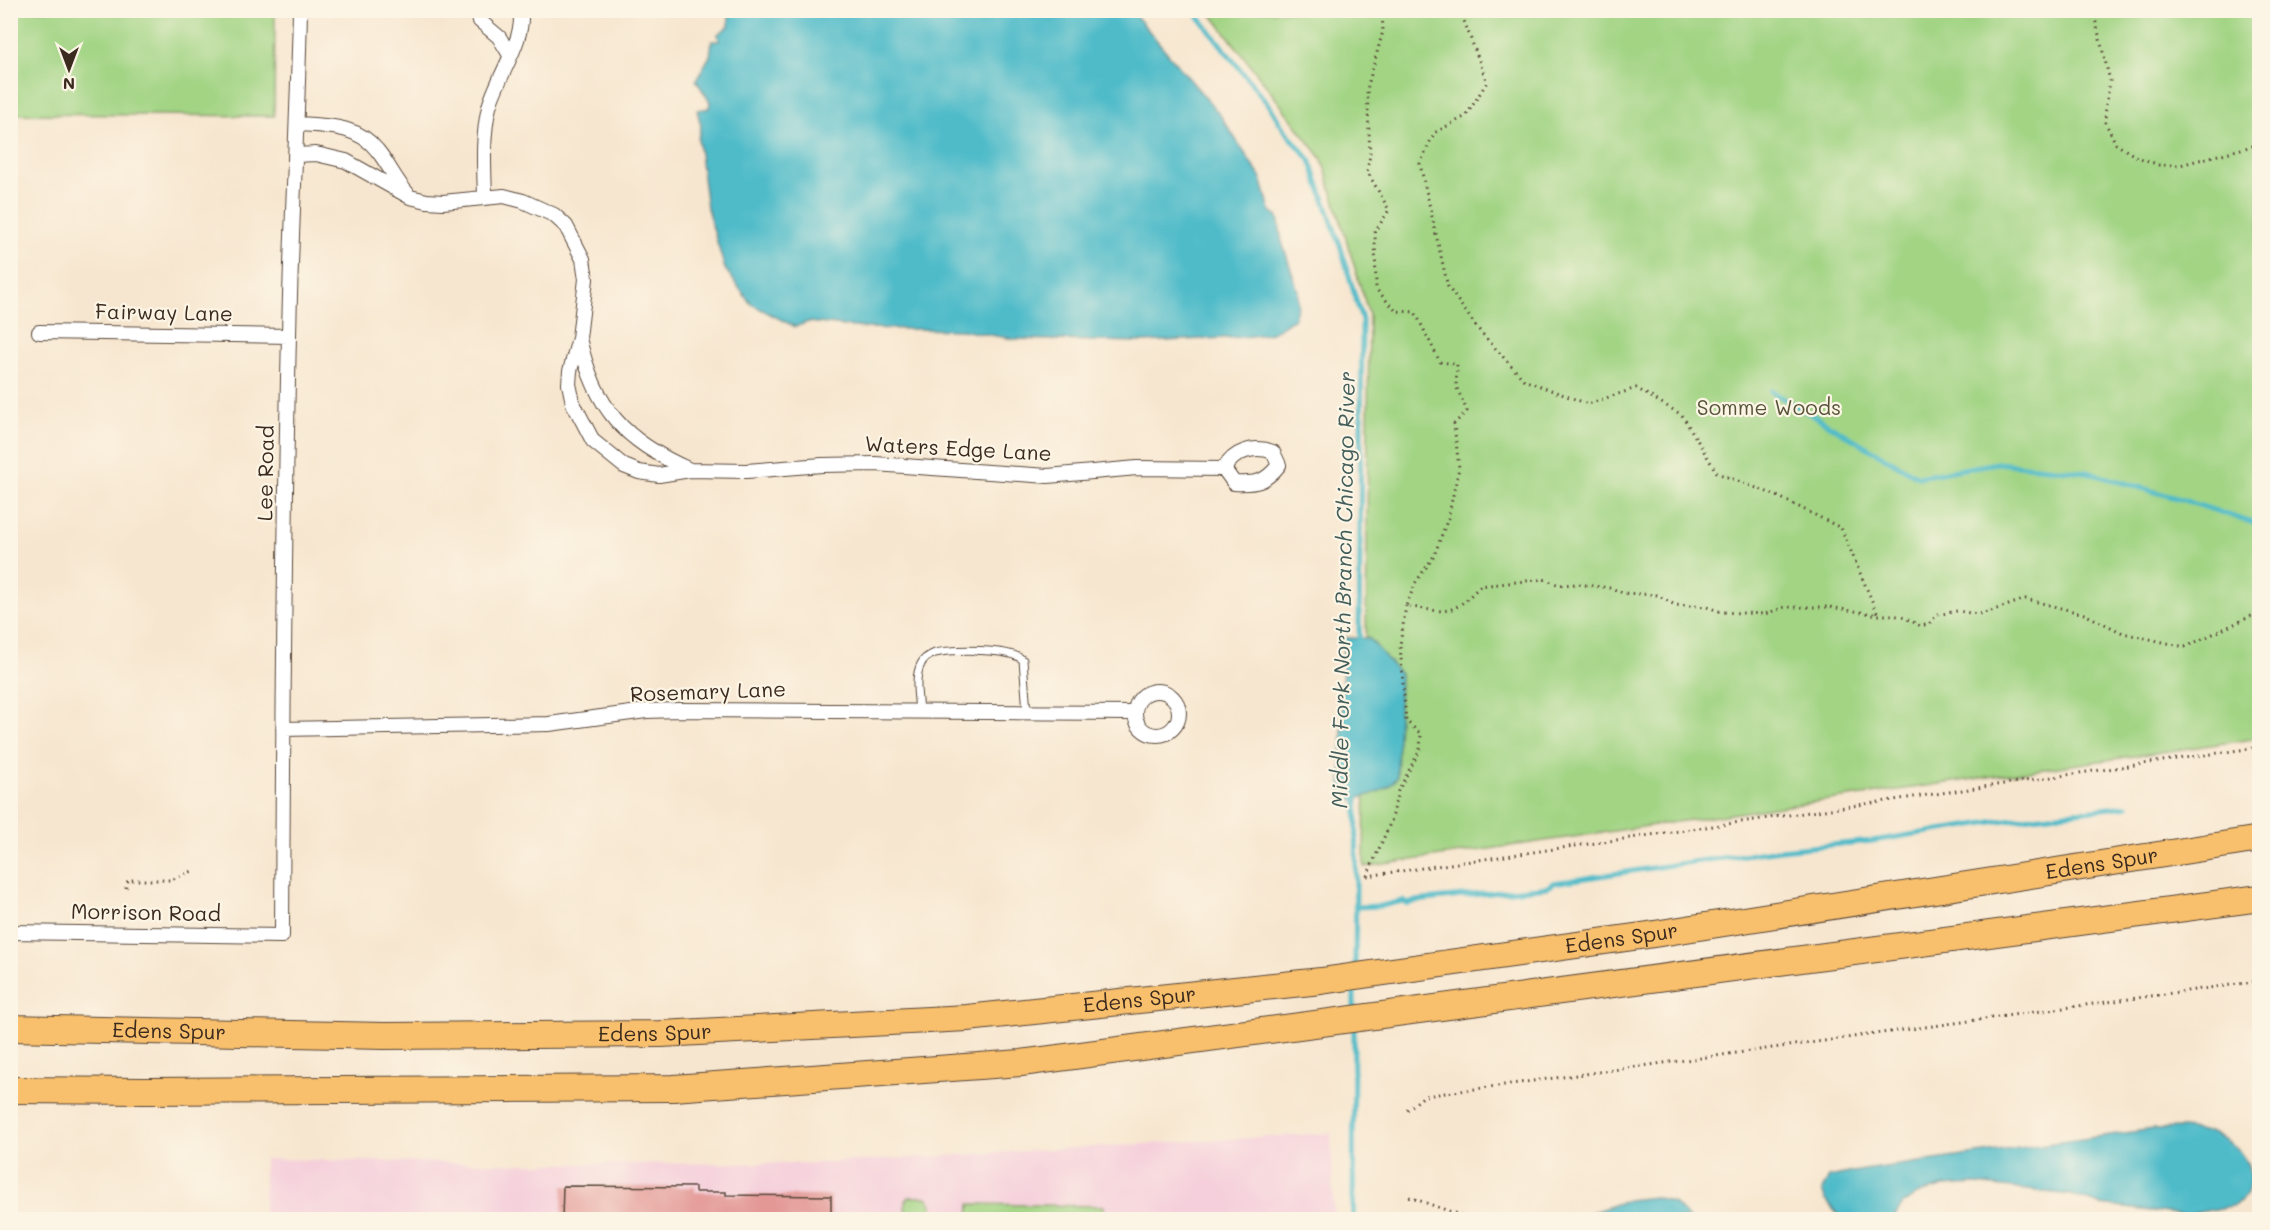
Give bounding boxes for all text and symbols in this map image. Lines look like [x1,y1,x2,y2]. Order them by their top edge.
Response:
north arrow [39,39,99,99]
text: N [63,74,75,95]
street label: Fairway Lane [95,297,233,326]
water label: Middle Fork North Branch Chicago River [1324,371,1361,809]
park label: Somme Woods [1697,393,1841,420]
street label: Lee Road [250,425,279,521]
street label: Waters Edge Lane [864,429,1052,466]
street label: Rosemary Lane [630,674,786,707]
street label: Edens Spur [2043,840,2160,884]
street label: Morrison Road [71,897,221,926]
street label: Edens Spur [1563,915,1680,959]
street label: Edens Spur [1081,979,1197,1018]
street label: Edens Spur [112,1015,226,1045]
street label: Edens Spur [598,1016,712,1046]

